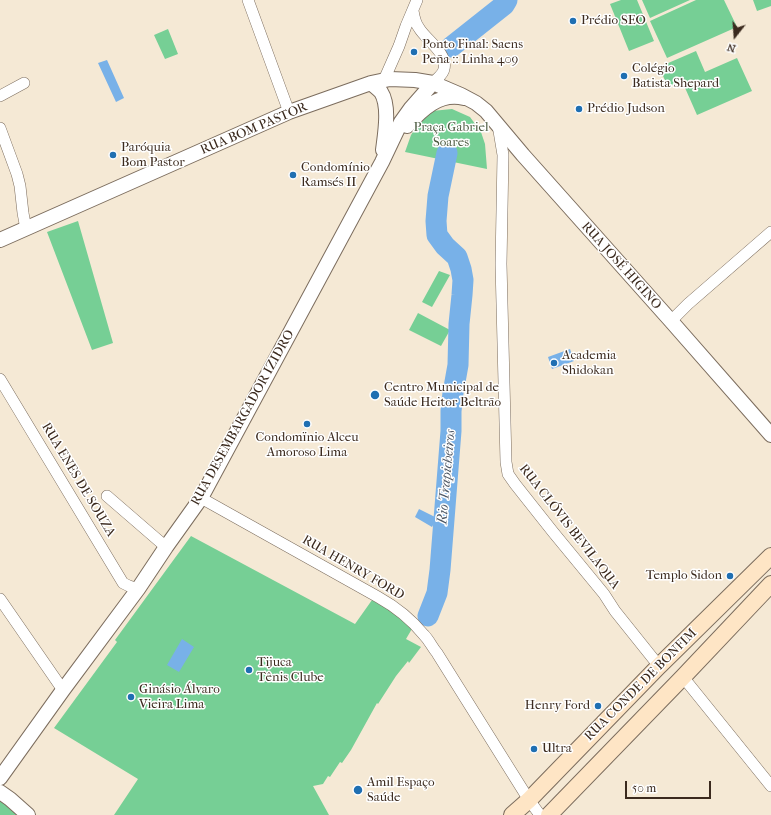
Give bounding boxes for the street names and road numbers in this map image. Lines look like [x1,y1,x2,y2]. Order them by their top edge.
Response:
street label: RUA BOM PASTOR [198,99,310,159]
street label: RUA JOSÉ HIGINO [578,219,664,313]
street label: RUA DESEMBARGADOR IZIDRO [188,327,298,509]
street label: RUA ENES DE SOUZA [38,420,118,540]
street label: RUA CLÓVIS BEVILAQUA [515,461,623,593]
street label: RUA HENRY FORD [299,532,407,604]
street label: RUA CONDE DE BONFIM [582,626,700,744]

